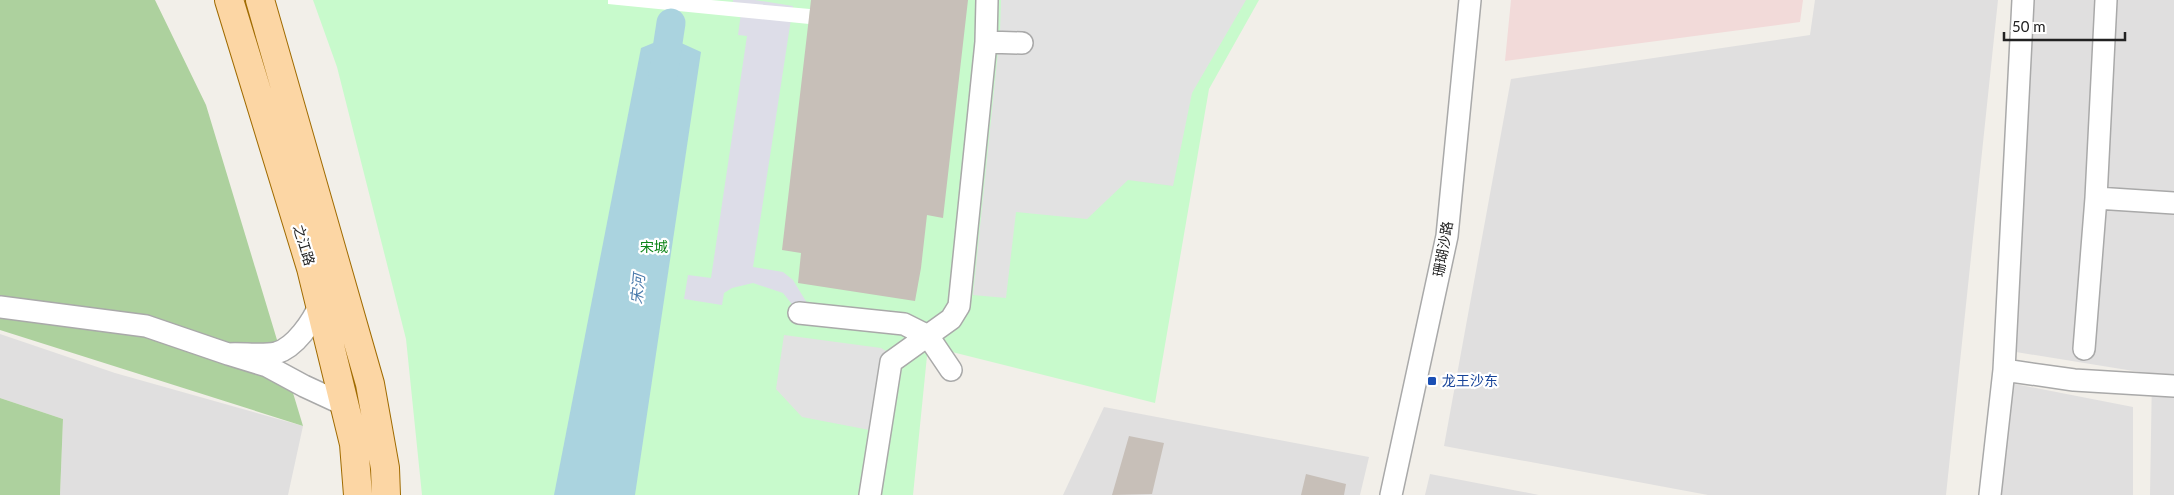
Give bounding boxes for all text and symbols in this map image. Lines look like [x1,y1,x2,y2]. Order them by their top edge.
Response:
scale bar [2004,10,2125,42]
text: 50 m [2012,17,2046,35]
street label: 珊瑚沙路 [1429,220,1456,278]
street label: 之江路 [290,222,319,267]
park label: 宋城 [640,238,668,255]
water label: 宋河 [626,270,648,305]
place label: 龙王沙东 [1442,372,1498,389]
marker: 龙王沙东 [1426,375,1438,387]

